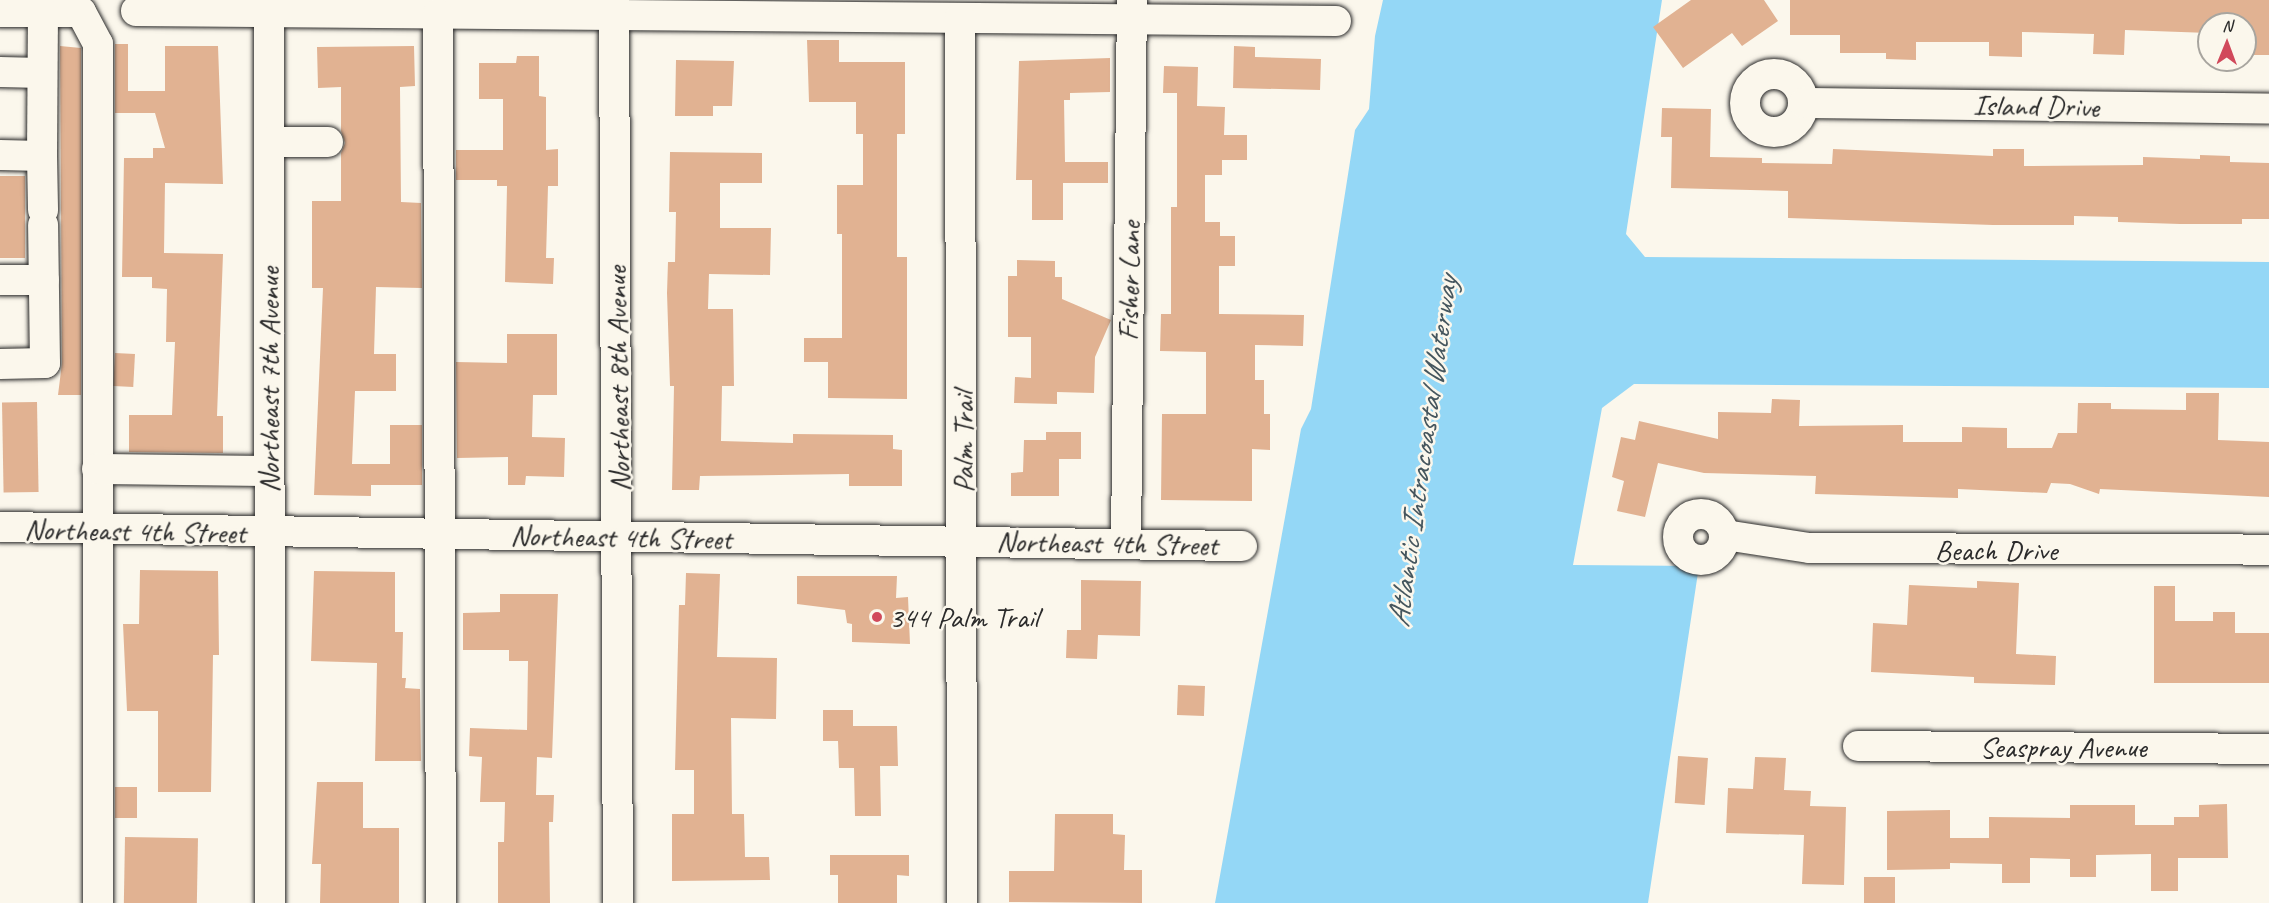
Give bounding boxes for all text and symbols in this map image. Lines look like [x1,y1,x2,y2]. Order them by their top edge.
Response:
north arrow [2197,12,2257,72]
text: N [2222,16,2232,36]
street label: Island Drive [1972,87,2100,125]
street label: Fisher Lane [1110,221,1148,341]
street label: Northeast 8th Avenue [598,266,638,492]
street label: Northeast 7th Avenue [251,267,287,493]
water label: Atlantic Intracoastal Waterway [1379,274,1467,630]
street label: Palm Trail [945,391,981,493]
street label: Northeast 4th Street [24,511,246,551]
street label: Northeast 4th Street [510,517,732,557]
street label: Northeast 4th Street [996,523,1218,563]
street label: Beach Drive [1935,532,2057,568]
place label: 344 Palm Trail [889,599,1039,635]
marker: 344 Palm Trail [870,610,884,624]
street label: Seaspray Avenue [1980,729,2146,765]

